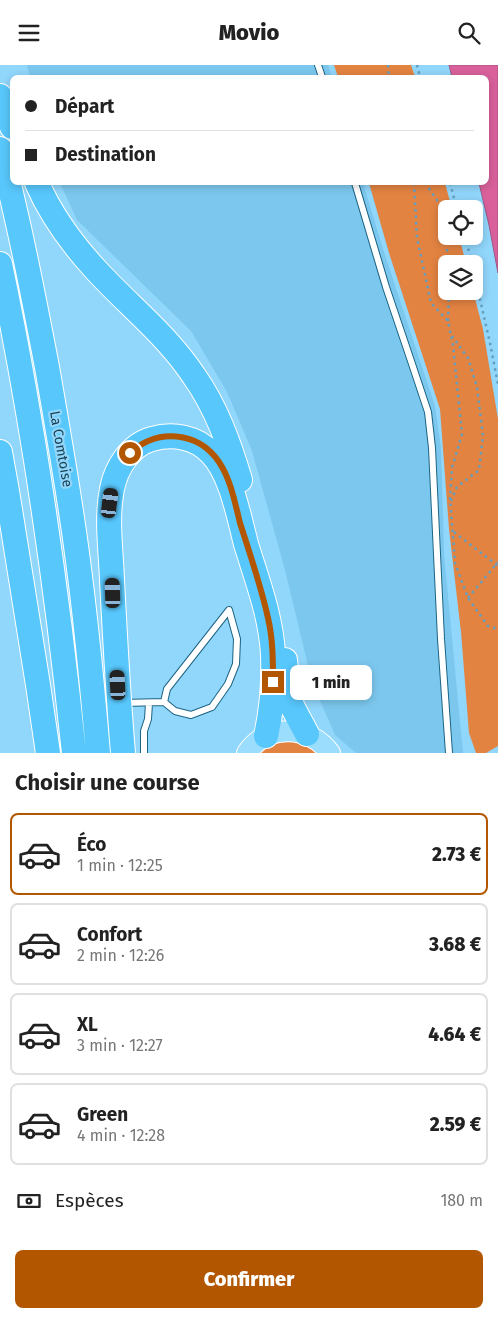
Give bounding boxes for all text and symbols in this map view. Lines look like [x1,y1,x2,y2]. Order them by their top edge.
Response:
icon: menu [15,19,43,47]
text: Movio [219,19,279,46]
icon: search [455,19,483,47]
text: Départ [55,95,114,118]
text: Destination [55,143,156,166]
map controls [438,200,483,300]
button: locate [438,200,483,245]
button: layers [438,255,483,300]
street label: La Comtoise [46,410,76,488]
route start [119,442,141,464]
car [100,487,119,519]
car [104,578,121,608]
callout: 1 min [290,665,373,699]
car [109,670,126,700]
route end [262,671,284,693]
text: 1 min [312,673,350,692]
text: Choisir une course [15,769,200,796]
icon: car [17,832,62,877]
text: Éco [77,833,106,856]
text: 2.73 € [432,843,481,866]
text: 1 min · 12:25 [77,856,163,875]
icon: car [17,922,62,967]
text: Confort [77,923,142,946]
text: 3.68 € [429,933,481,956]
text: 2 min · 12:26 [77,946,164,965]
icon: car [17,1012,62,1057]
text: XL [77,1013,98,1036]
text: 4.64 € [428,1023,481,1046]
text: 3 min · 12:27 [77,1036,163,1055]
icon: car [17,1102,62,1147]
text: Green [77,1103,128,1126]
text: 2.59 € [430,1113,481,1136]
text: 4 min · 12:28 [77,1126,165,1145]
icon: cash [15,1187,43,1215]
text: Espèces [55,1189,124,1212]
text: 180 m [440,1191,483,1210]
button: Confirmer [15,1250,483,1308]

